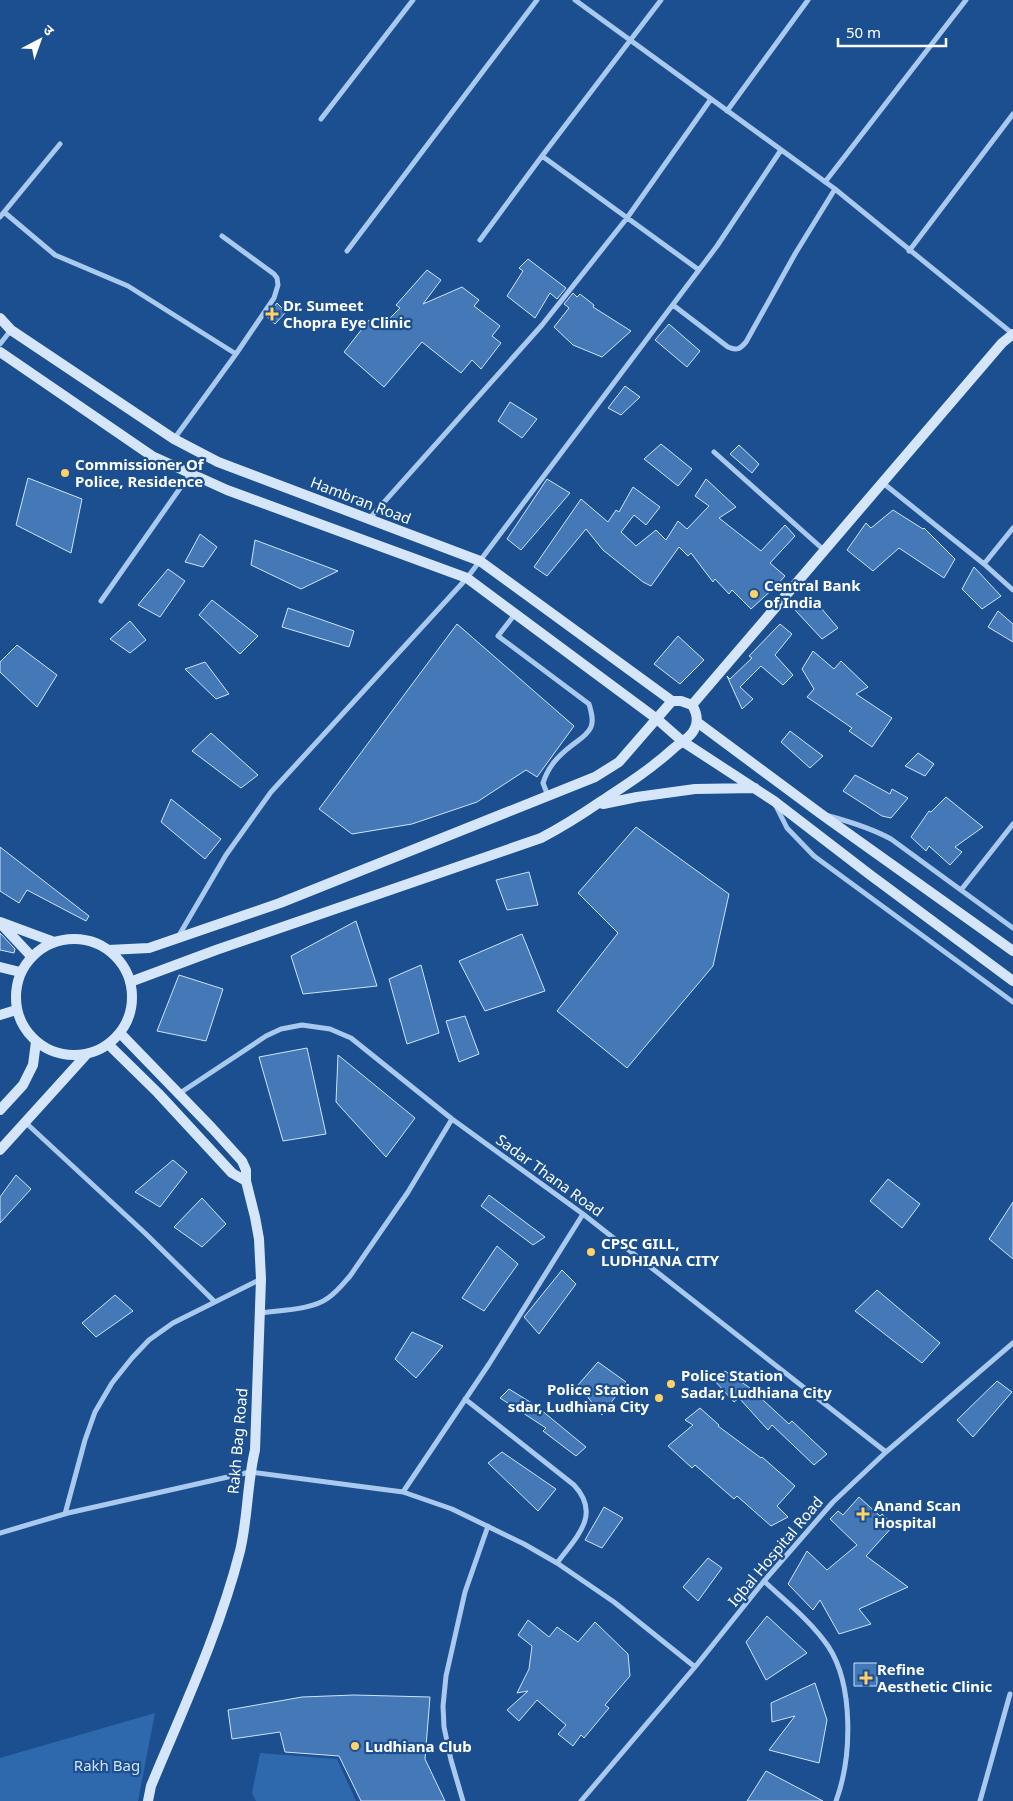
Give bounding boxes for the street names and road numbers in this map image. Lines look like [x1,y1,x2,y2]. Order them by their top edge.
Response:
street label: Hambran Road [308,472,414,528]
street label: Sadar Thana Road [492,1129,608,1221]
street label: Rakh Bag Road [222,1387,252,1495]
street label: Iqbal Hospital Road [723,1492,827,1610]

